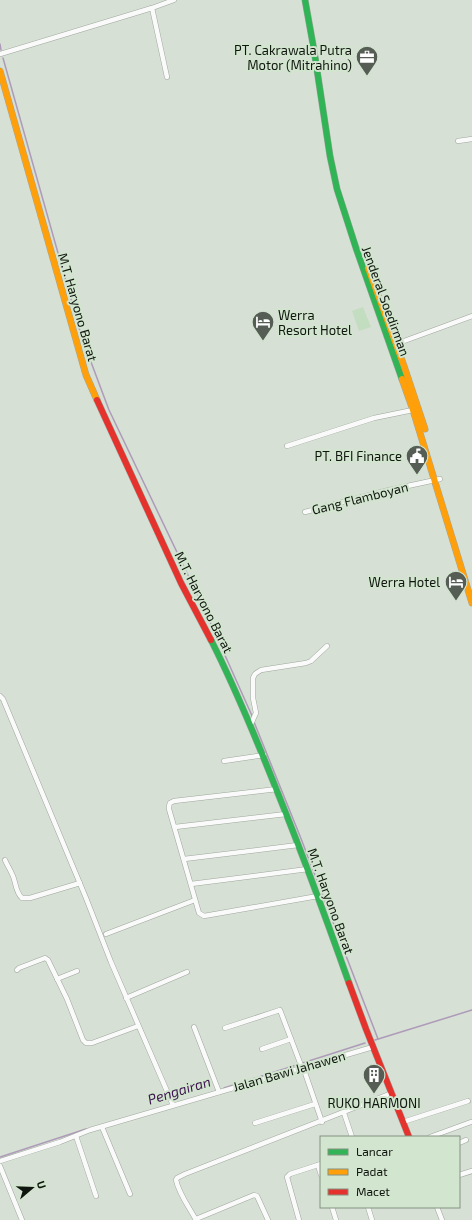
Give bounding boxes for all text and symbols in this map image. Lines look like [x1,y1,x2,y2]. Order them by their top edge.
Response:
place label: PT. Cakrawala Putra Motor (Mitrahino) [234,42,352,73]
office icon: PT. Cakrawala Putra Motor (Mitrahino) [354,44,380,77]
street label: Jenderal Soedirman [359,244,413,358]
street label: M.T. Haryono Barat [55,251,101,363]
place label: Werra Resort Hotel [278,307,352,338]
hotel icon: Werra Resort Hotel [250,309,276,342]
public building icon: PT. BFI Finance [404,443,430,476]
place label: PT. BFI Finance [315,448,402,464]
street label: Gang Flamboyan [310,478,410,518]
street label: M.T. Haryono Barat [171,549,237,656]
hotel icon: Werra Hotel [443,569,469,602]
place label: Werra Hotel [369,574,440,590]
street label: M.T. Haryono Barat [304,846,358,956]
street label: Jalan Bawi Jahawen [231,1047,347,1095]
building icon: RUKO HARMONI [361,1062,387,1095]
water label: Pengairan [145,1072,213,1108]
place label: RUKO HARMONI [327,1095,421,1111]
legend [320,1136,460,1208]
text: Lancar [356,1144,393,1158]
text: Padat [356,1164,388,1178]
north arrow [12,1168,52,1208]
text: U [35,1179,49,1190]
text: Macet [356,1184,390,1198]

